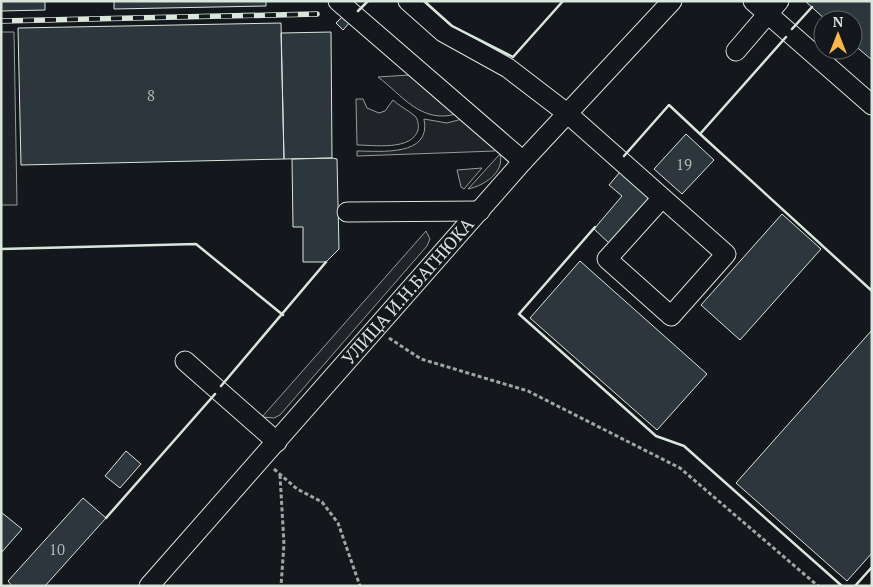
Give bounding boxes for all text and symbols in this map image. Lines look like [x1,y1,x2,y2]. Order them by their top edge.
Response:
north arrow [813,10,863,60]
text: N [833,12,844,31]
house number: 8 [147,85,155,105]
house number: 19 [676,154,692,174]
street label: УЛИЦА И.Н.БАГНЮКА [336,212,479,370]
house number: 10 [49,539,65,559]

